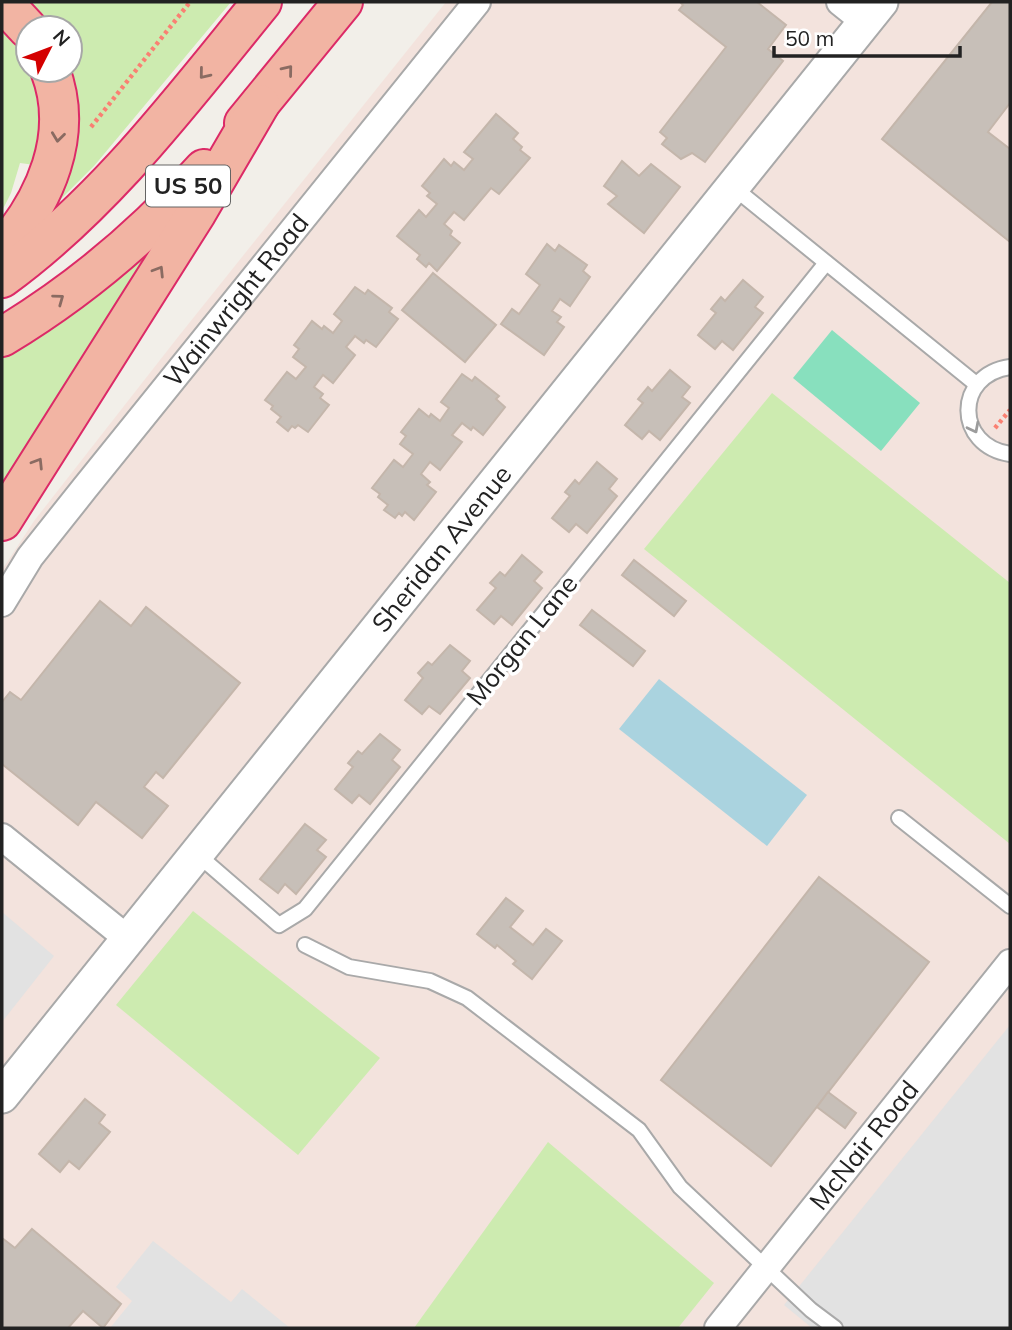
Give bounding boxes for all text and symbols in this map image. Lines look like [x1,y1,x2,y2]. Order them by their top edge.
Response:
north arrow [14,14,84,84]
scale bar [774,14,960,58]
text: N [48,24,75,51]
text: 50 m [785,25,834,51]
one-way arrow [280,65,292,78]
one-way arrow [199,66,212,78]
one-way arrow [50,131,65,143]
road number: US 50 [146,166,230,206]
street label: Wainwright Road [156,207,316,393]
one-way arrow [151,265,164,278]
one-way arrow [51,295,64,308]
one-way arrow [966,421,980,434]
one-way arrow [30,458,43,471]
street label: Sheridan Avenue [364,458,518,639]
street label: Morgan Lane [459,568,584,712]
street label: McNair Road [802,1074,926,1216]

